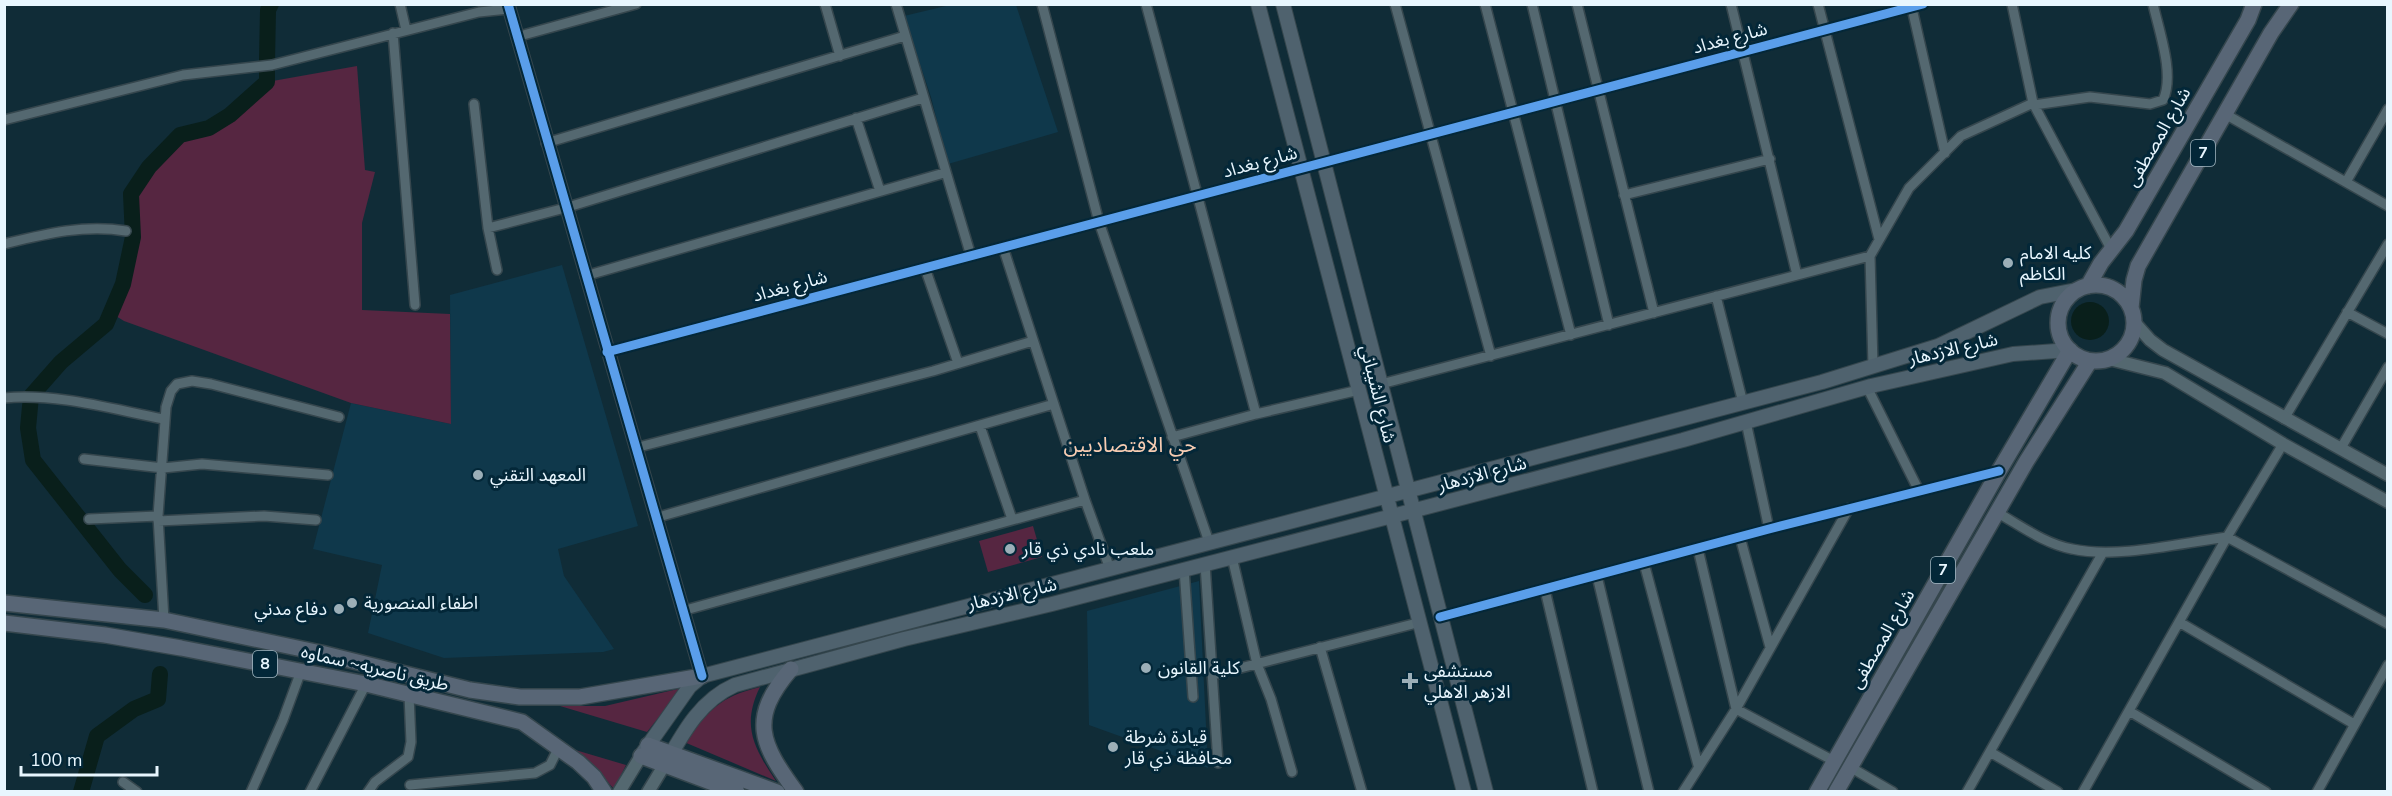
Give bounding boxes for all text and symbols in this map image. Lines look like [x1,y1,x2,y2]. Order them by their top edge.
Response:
street label: شارع بغداد [1690,17,1771,61]
street label: شارع المصطفى [2120,83,2198,192]
road number: 7 [2191,140,2215,166]
street label: شارع بغداد [1220,141,1301,185]
place label: كليه الامام الكاظم [2020,241,2092,287]
marker: كليه الامام الكاظم [2001,256,2015,270]
street label: شارع بغداد [750,265,831,309]
street label: شارع الازدهار [1905,327,2001,373]
street label: شارع الشيباني [1352,342,1402,446]
district label: حي الاقتصاديين [1063,431,1197,461]
street label: شارع الازدهار [1434,451,1530,500]
place label: المعهد التقني [490,463,586,488]
marker: المعهد التقني [471,468,485,482]
place label: ملعب نادي ذي قار [1021,537,1154,562]
marker: ملعب نادي ذي قار [1003,542,1017,556]
road number: 7 [1931,557,1955,583]
street label: شارع الازدهار [964,572,1060,618]
street label: شارع المصطفى [1844,585,1922,694]
place label: اطفاء المنصورية [364,591,478,615]
marker: اطفاء المنصورية [345,596,359,610]
place label: دفاع مدني [254,597,327,623]
marker: دفاع مدني [332,602,346,616]
street label: طريق ناصريه~ سماوه [299,639,451,697]
road number: 8 [253,651,277,677]
place label: كلية القانون [1158,656,1240,680]
place label: مستشفى الازهر الاهلي [1424,659,1510,705]
marker: كلية القانون [1139,661,1153,675]
marker: مستشفى الازهر الاهلي [1401,672,1419,690]
place label: قيادة شرطة محافظة ذي قار [1124,725,1232,771]
scale bar [21,739,158,777]
marker: قيادة شرطة محافظة ذي قار [1106,740,1120,754]
text: 100 m [30,748,82,772]

